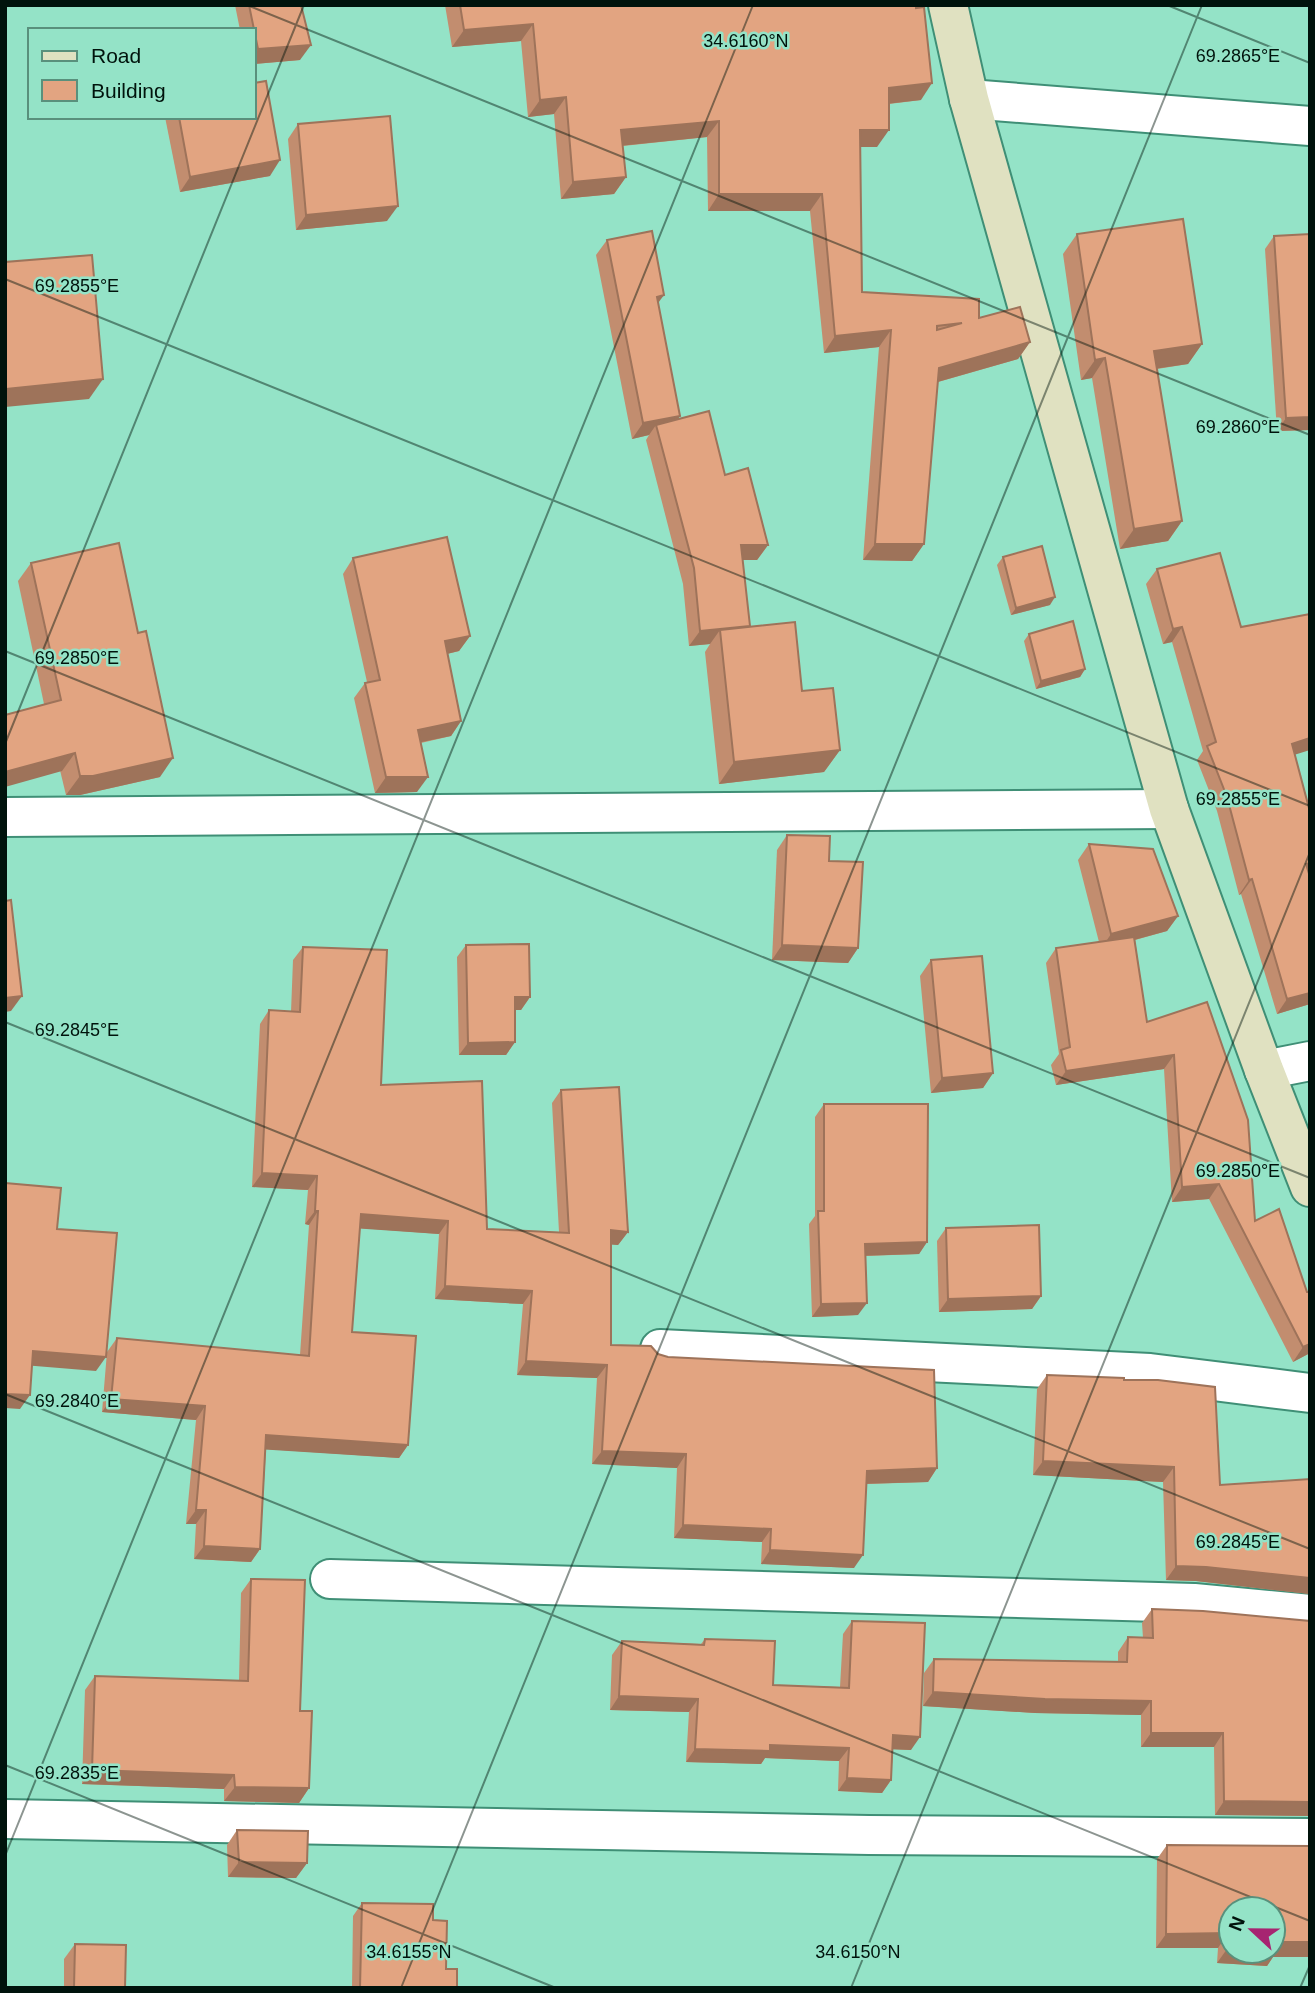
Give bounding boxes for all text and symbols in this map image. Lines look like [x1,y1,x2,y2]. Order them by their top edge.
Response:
legend [28,28,256,119]
text: 34.6160°N [703,31,789,51]
text: Road [91,44,141,67]
text: 69.2865°E [1196,46,1280,66]
text: Building [91,79,166,102]
text: 69.2855°E [35,276,119,296]
text: 69.2860°E [1196,417,1280,437]
text: 69.2850°E [35,648,119,668]
text: 69.2855°E [1196,789,1280,809]
text: 69.2845°E [35,1020,119,1040]
text: 69.2850°E [1196,1161,1280,1181]
text: 69.2840°E [35,1391,119,1411]
text: 69.2845°E [1196,1532,1280,1552]
text: 69.2835°E [35,1763,119,1783]
north arrow [1217,1895,1287,1965]
text: N [1224,1914,1249,1934]
text: 34.6155°N [366,1942,452,1962]
text: 34.6150°N [815,1942,901,1962]

